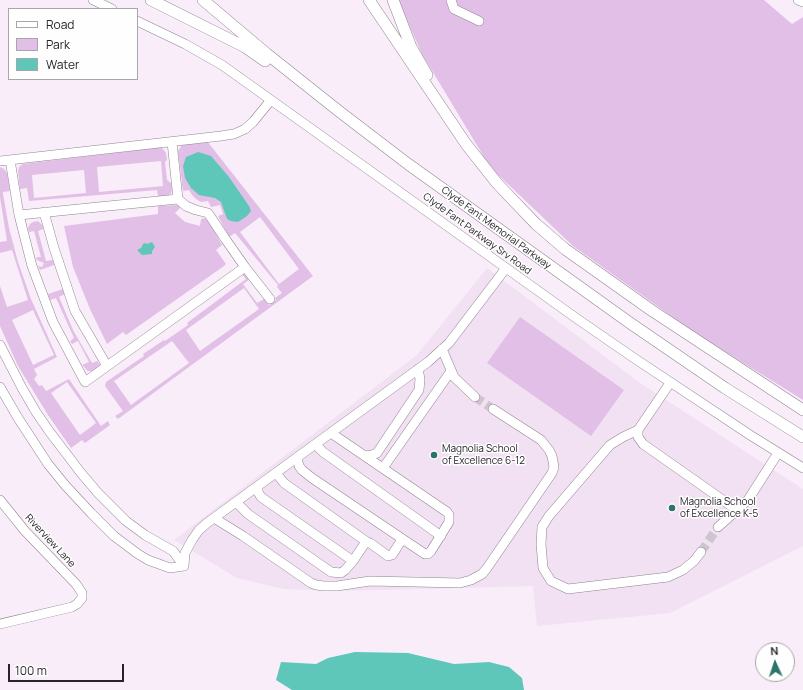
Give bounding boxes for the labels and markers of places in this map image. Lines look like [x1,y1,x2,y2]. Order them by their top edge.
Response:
place label: Magnolia School of Excellence 6-12 [442,443,525,466]
marker: Magnolia School of Excellence 6-12 [429,450,439,460]
place label: Magnolia School of Excellence K-5 [680,496,758,520]
marker: Magnolia School of Excellence K-5 [667,503,677,513]

